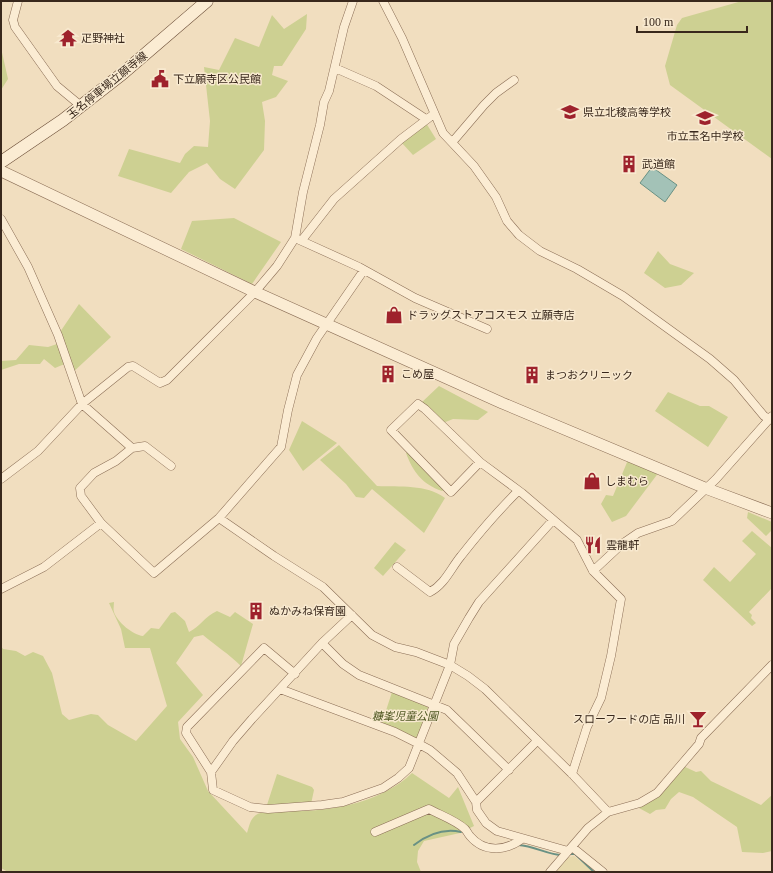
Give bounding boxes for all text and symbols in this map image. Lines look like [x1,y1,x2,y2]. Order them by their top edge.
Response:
scale bar [637,8,747,34]
text: 100 m [643,15,674,29]
temple icon: 疋野神社 [58,28,78,48]
place label: 疋野神社 [81,32,125,44]
street label: 玉名停車場立願寺線 [65,49,149,121]
public building icon: 下立願寺区公民館 [150,69,170,89]
place label: 下立願寺区公民館 [173,73,261,85]
school or university icon: 県立北稜高等学校 [560,102,580,122]
place label: 県立北稜高等学校 [583,106,671,118]
school or university icon: 市立玉名中学校 [695,108,715,128]
place label: 市立玉名中学校 [667,130,744,142]
building icon: 武道館 [619,154,639,174]
place label: 武道館 [642,158,675,170]
shop icon: ドラッグストアコスモス 立願寺店 [384,305,404,325]
place label: ドラッグストアコスモス 立願寺店 [407,309,575,321]
building icon: こめ屋 [378,364,398,384]
building icon: まつおクリニック [522,365,542,385]
place label: こめ屋 [401,368,434,380]
place label: まつおクリニック [545,369,633,381]
shop icon: しまむら [582,471,602,491]
place label: しまむら [605,475,649,487]
restaurant icon: 雲龍軒 [583,535,603,555]
place label: 雲龍軒 [606,539,640,551]
building icon: ぬかみね保育園 [246,601,266,621]
place label: ぬかみね保育園 [269,605,346,617]
bar icon: スローフードの店 品川 [688,709,708,729]
park label: 糠峯児童公園 [372,710,440,722]
place label: スローフードの店 品川 [573,713,685,725]

